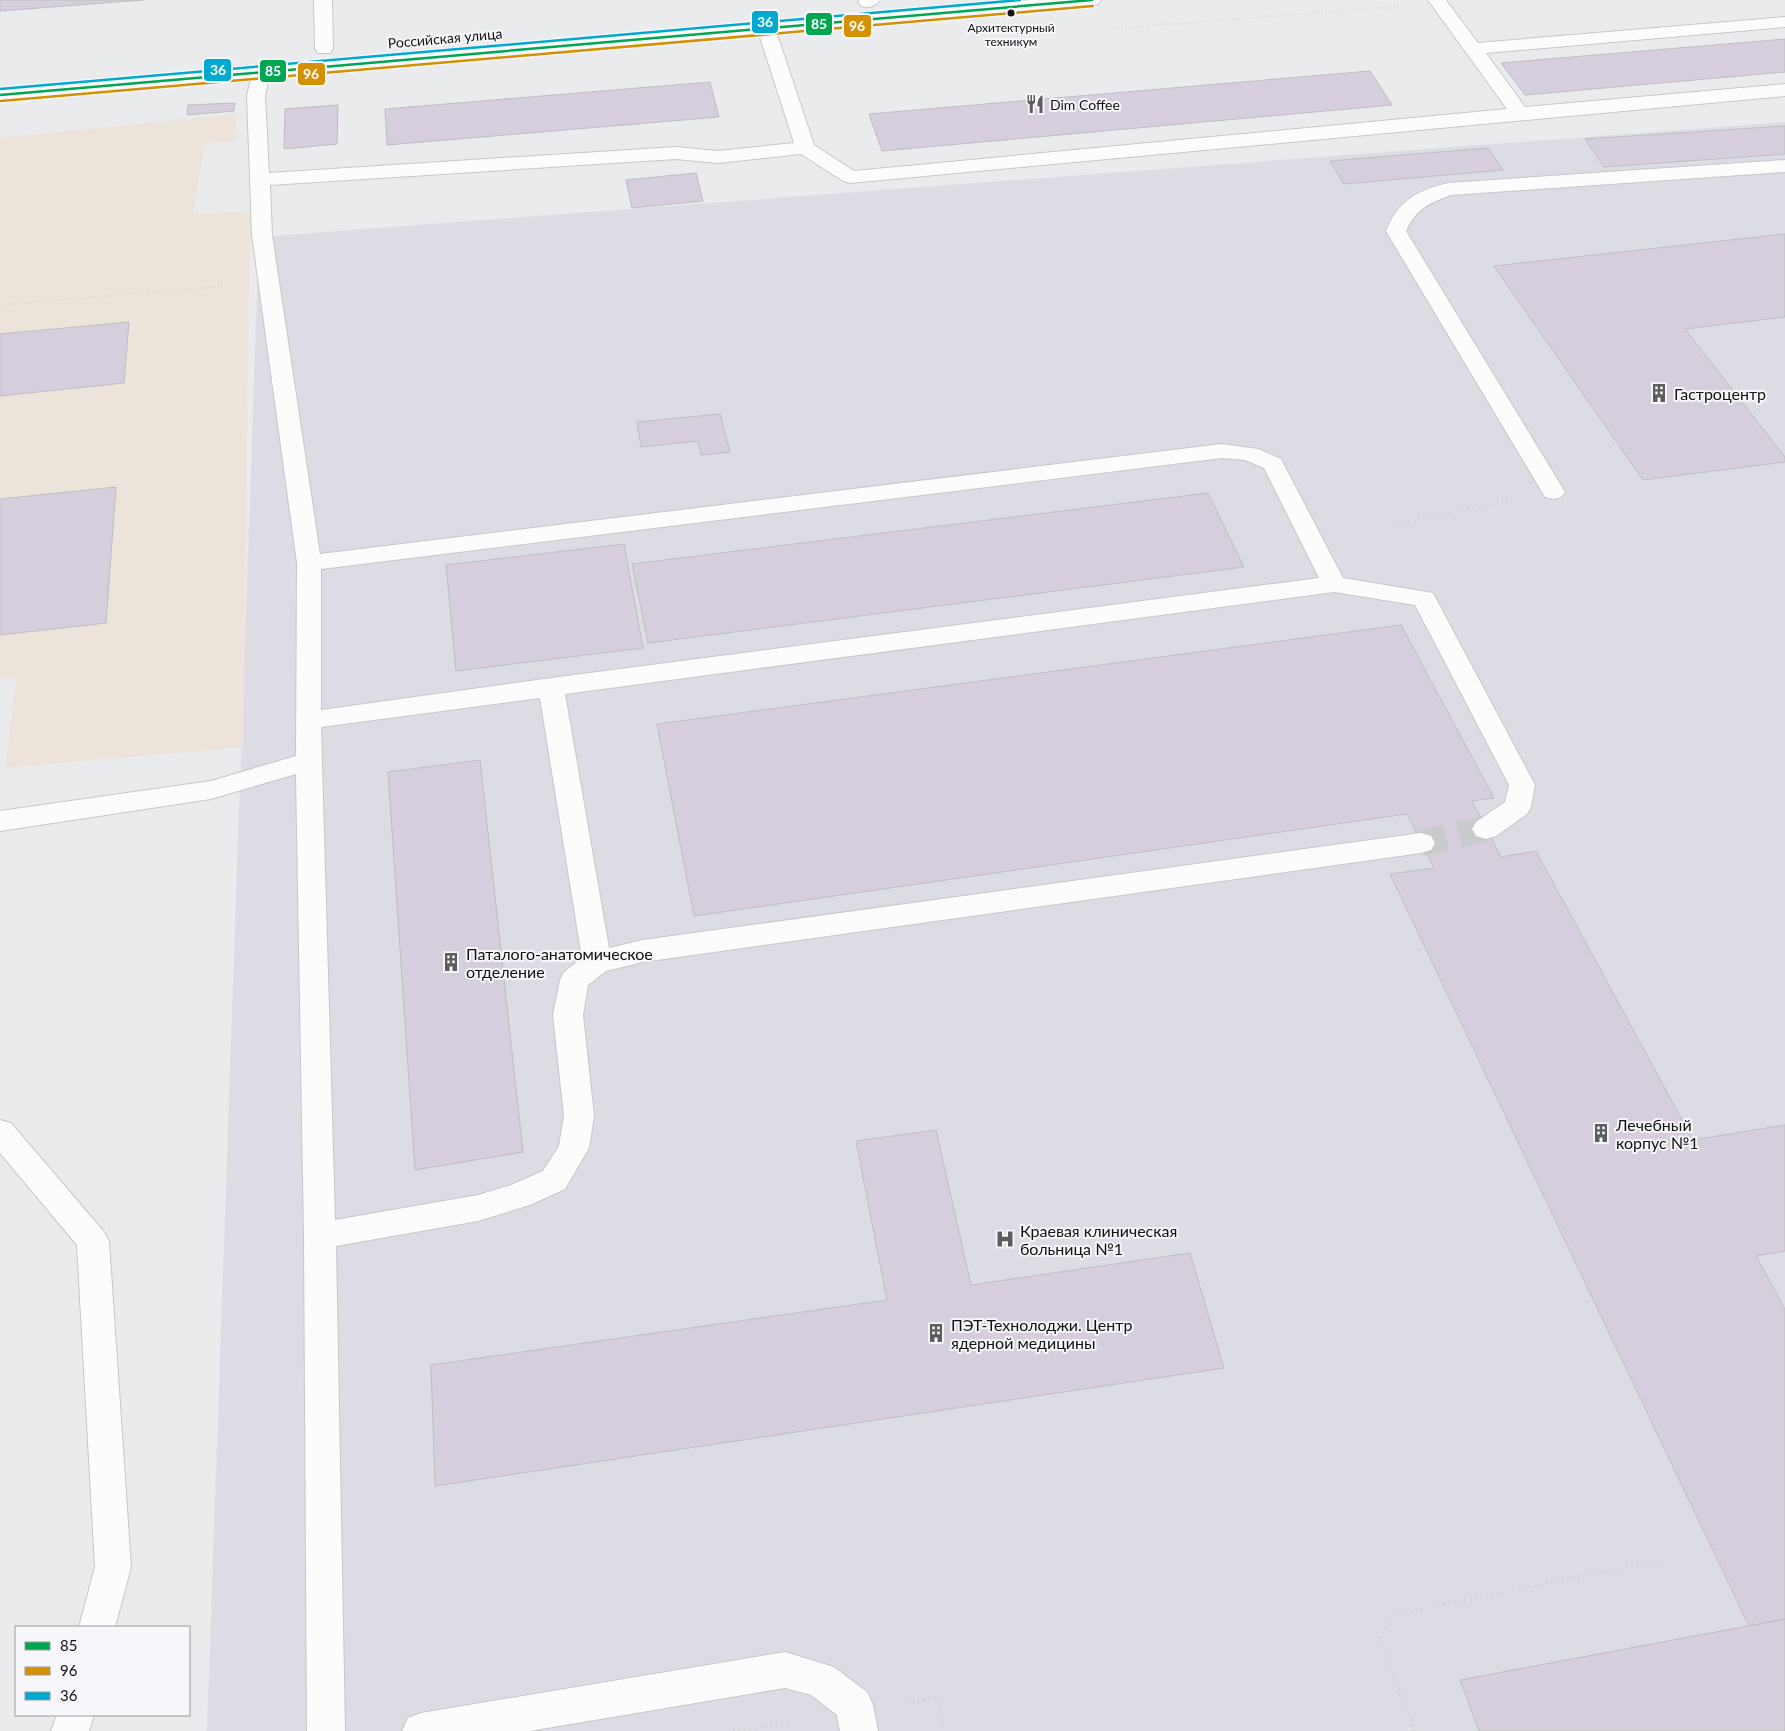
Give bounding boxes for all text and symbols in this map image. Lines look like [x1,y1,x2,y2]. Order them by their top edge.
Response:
marker: Архитектурный техникум [1006,8,1016,18]
line badge: 36 [751,10,779,34]
line badge: 85 [805,12,833,36]
text: 36 [757,13,773,30]
line badge: 96 [843,14,872,38]
text: 85 [811,15,827,32]
text: 96 [849,17,865,34]
place label: Архитектурный техникум [967,20,1055,49]
street label: Российская улица [387,25,503,51]
line badge: 36 [203,58,232,82]
line badge: 85 [259,59,287,83]
text: 36 [210,61,226,78]
text: 85 [265,62,281,79]
line badge: 96 [297,62,326,86]
text: 96 [303,65,319,82]
restaurant icon: Dim Coffee [1024,93,1046,115]
place label: Dim Coffee [1050,96,1120,113]
building icon: Гастроцентр [1648,382,1670,404]
place label: Гастроцентр [1674,384,1766,403]
place label: Паталого-анатомическое отделение [466,944,653,981]
building icon: Паталого-анатомическое отделение [440,951,462,973]
place label: Лечебный корпус №1 [1615,1115,1699,1152]
building icon: Лечебный корпус №1 [1590,1122,1612,1144]
place label: Краевая клиническая больница №1 [1020,1221,1177,1258]
hospital icon: Краевая клиническая больница №1 [994,1228,1016,1250]
place label: ПЭТ-Технолоджи. Центр ядерной медицины [951,1315,1132,1352]
building icon: ПЭТ-Технолоджи. Центр ядерной медицины [925,1322,947,1344]
legend [15,1626,190,1716]
text: 85 [60,1636,77,1654]
text: 96 [60,1661,78,1679]
text: 36 [60,1686,78,1704]

